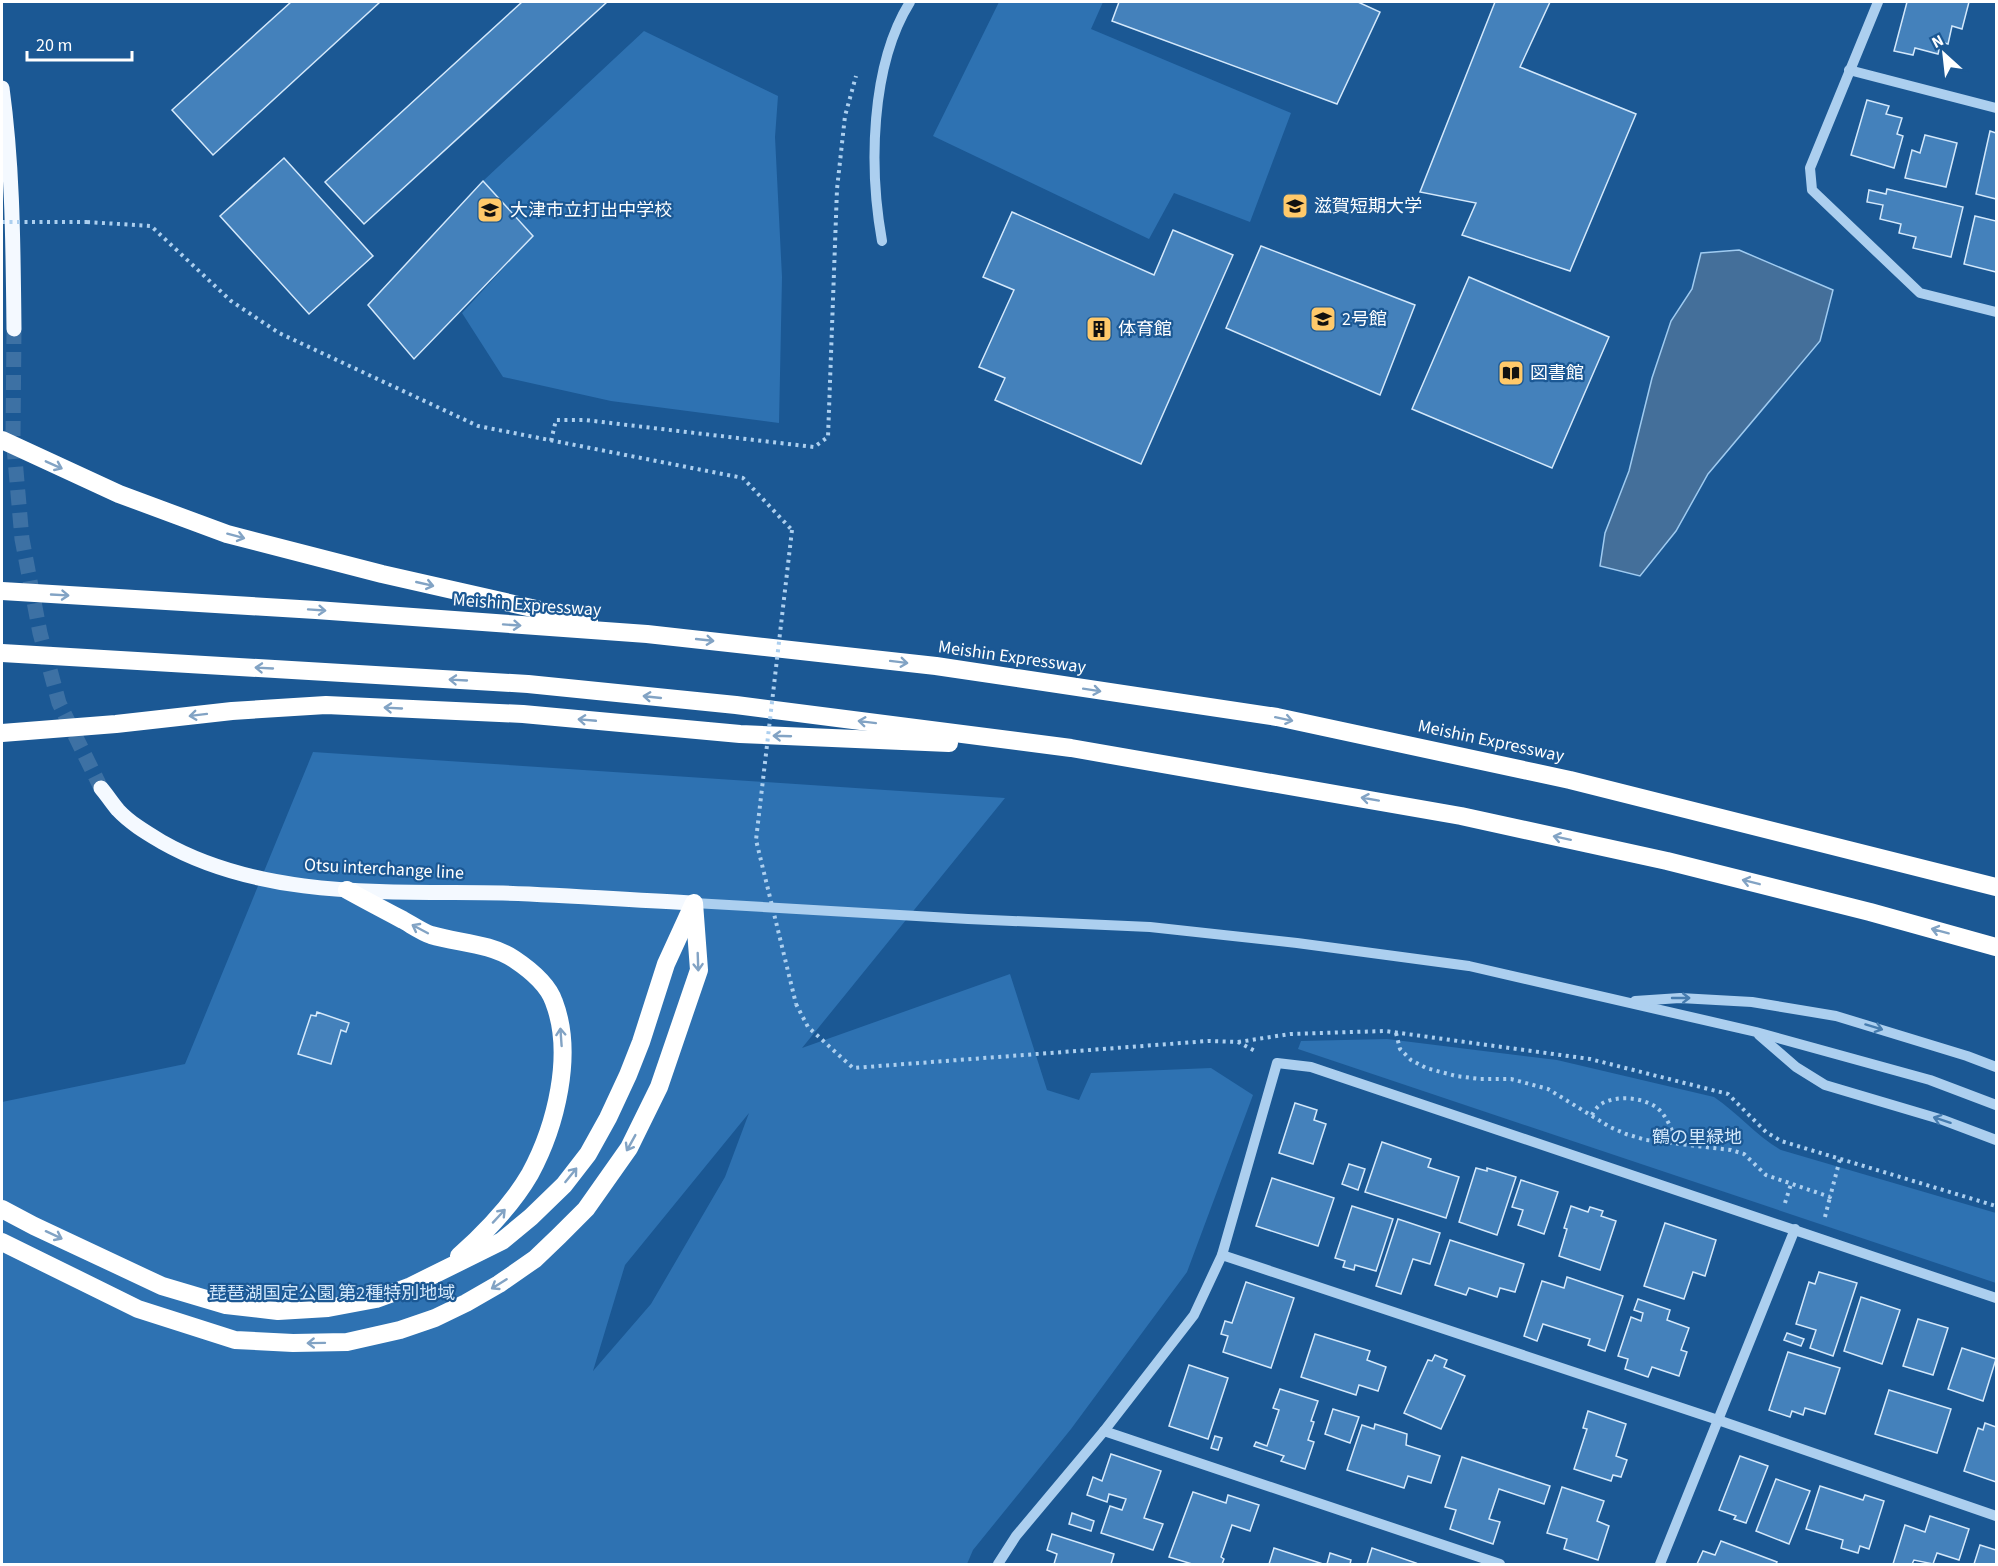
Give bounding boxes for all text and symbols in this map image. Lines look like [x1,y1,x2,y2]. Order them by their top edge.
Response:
scale bar [27,24,132,62]
north arrow [1914,24,1974,84]
text: N [1928,29,1947,54]
text: 20 m [36,33,72,58]
school or university icon: 滋賀短期大学 [1280,191,1310,221]
place label: 滋賀短期大学 [1314,194,1422,219]
school or university icon: 大津市立打出中学校 [475,195,505,225]
place label: 大津市立打出中学校 [510,198,672,223]
school or university icon: 2号館 [1308,304,1338,334]
place label: 2号館 [1342,307,1387,332]
building icon: 体育館 [1084,314,1114,344]
place label: 体育館 [1118,317,1172,342]
library icon: 図書館 [1496,358,1526,388]
place label: 図書館 [1530,361,1584,386]
one-way arrow [45,460,63,472]
one-way arrow [226,531,245,542]
one-way arrow [415,578,434,590]
street label: Meishin Expressway [452,587,603,623]
one-way arrow [49,590,69,601]
one-way arrow [307,605,327,616]
one-way arrow [501,619,521,630]
street label: Meishin Expressway [937,634,1088,680]
one-way arrow [694,635,714,646]
one-way arrow [888,657,908,668]
one-way arrow [254,663,274,674]
one-way arrow [449,674,469,685]
one-way arrow [1081,684,1101,695]
one-way arrow [643,691,663,702]
one-way arrow [383,702,403,713]
one-way arrow [189,710,209,721]
street label: Meishin Expressway [1416,713,1567,769]
one-way arrow [578,714,598,725]
one-way arrow [1274,714,1294,725]
one-way arrow [858,716,877,727]
one-way arrow [772,731,792,742]
one-way arrow [1361,793,1381,804]
one-way arrow [1552,831,1571,843]
street label: Otsu interchange line [303,852,465,886]
one-way arrow [1742,875,1761,887]
one-way arrow [412,923,429,935]
one-way arrow [1931,925,1950,936]
one-way arrow [692,951,704,971]
one-way arrow [1671,992,1691,1004]
one-way arrow [1864,1022,1883,1033]
one-way arrow [555,1028,566,1048]
one-way arrow [1933,1114,1951,1125]
park label: 鶴の里緑地 [1652,1125,1742,1150]
one-way arrow [625,1134,637,1151]
one-way arrow [565,1167,578,1183]
one-way arrow [492,1209,506,1224]
one-way arrow [44,1230,62,1242]
one-way arrow [491,1278,508,1290]
park label: 琵琶湖国定公園 第2種特別地域 [209,1281,455,1306]
one-way arrow [306,1337,326,1348]

